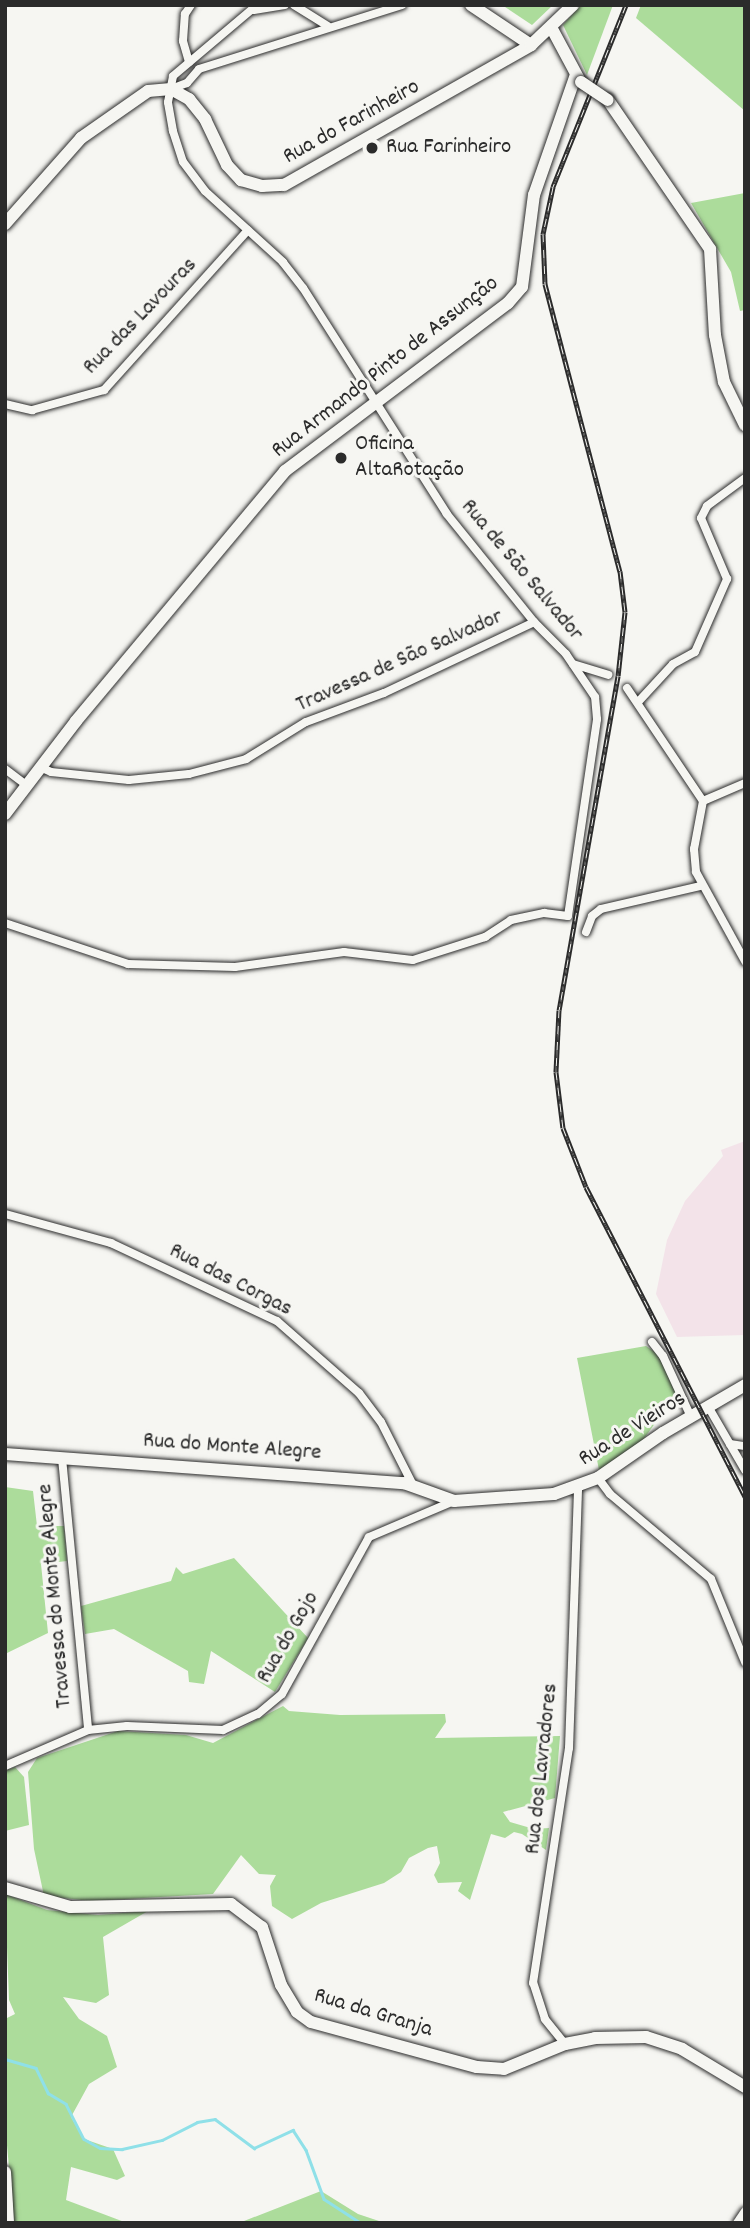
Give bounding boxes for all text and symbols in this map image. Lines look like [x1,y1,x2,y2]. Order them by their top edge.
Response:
street label: Rua do Farinheiro [279,74,425,172]
place label: Rua Farinheiro [386,134,511,162]
marker: Rua Farinheiro [364,140,380,156]
street label: Rua das Lavouras [78,253,204,381]
street label: Rua Armando Pinto de Assunção [267,271,505,465]
place label: Oficina AltaRotação [355,431,464,485]
marker: Oficina AltaRotação [333,450,349,466]
street label: Rua de São Salvador [454,494,588,648]
street label: Travessa de São Salvador [292,604,508,720]
street label: Rua das Corgas [164,1238,296,1324]
street label: Rua de Vieiros [574,1386,692,1474]
street label: Rua do Monte Alegre [142,1428,322,1468]
street label: Travessa do Monte Alegre [32,1483,80,1709]
street label: Rua do Gojo [252,1587,326,1689]
street label: Rua dos Lavradores [520,1682,566,1856]
street label: Rua da Granja [310,1983,436,2045]

